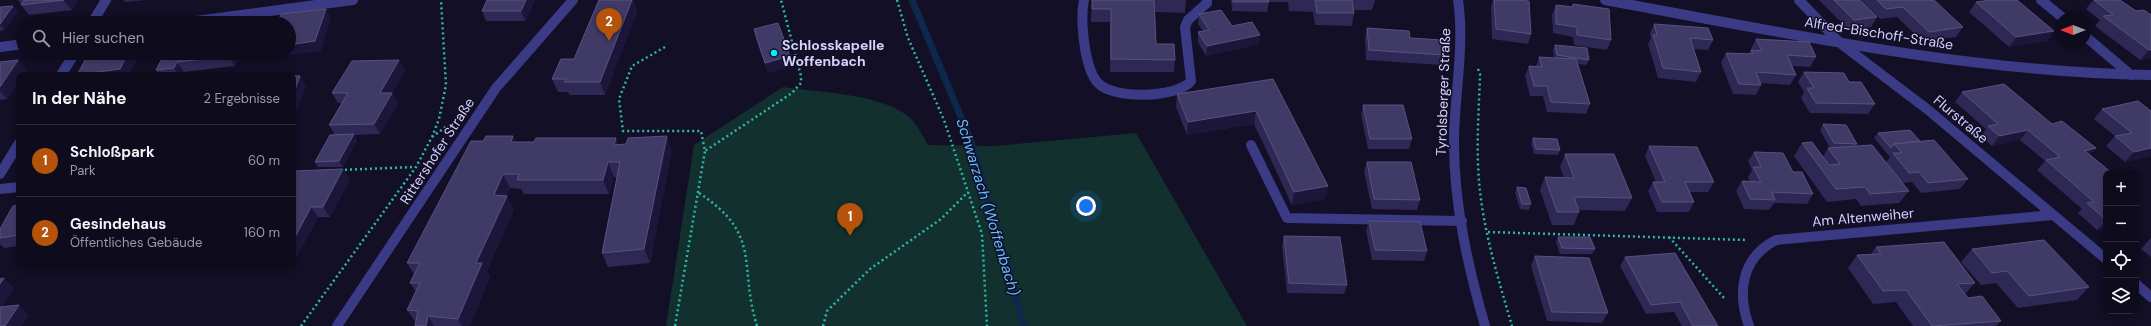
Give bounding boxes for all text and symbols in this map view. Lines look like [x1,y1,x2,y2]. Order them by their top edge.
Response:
pin: 2 [596,8,622,41]
street label: Alfred-Bischoff-Straße [1803,12,1955,54]
north arrow [2055,12,2091,48]
search box [16,16,296,60]
icon: search [30,27,52,49]
text: Hier suchen [62,28,144,48]
street label: Tyrolsberger Straße [1432,28,1454,156]
place label: Schlosskapelle Woffenbach [782,36,884,70]
marker: Schlosskapelle Woffenbach [769,48,779,58]
text: In der Nähe [32,87,127,109]
text: 2 Ergebnisse [204,90,280,107]
street label: Flurstraße [1930,91,1992,147]
street label: Rittershofer Straße [396,94,478,208]
water label: Schwarzach (Woffenbach) [952,116,1025,298]
text: Schloßpark [70,142,155,162]
text: 1 [43,152,47,169]
text: 60 m [248,152,280,169]
text: Park [70,162,96,179]
map controls [2103,170,2139,314]
button: + [2103,170,2139,206]
your location [1076,196,1096,216]
pin: 1 [837,203,863,236]
street label: Am Altenweiher [1811,204,1915,230]
button: − [2103,206,2139,242]
text: Gesindehaus [70,214,166,234]
text: 2 [41,224,49,241]
text: 160 m [244,224,280,241]
text: Öffentliches Gebäude [70,234,202,251]
button: locate [2103,242,2139,278]
button: layers [2103,278,2139,314]

